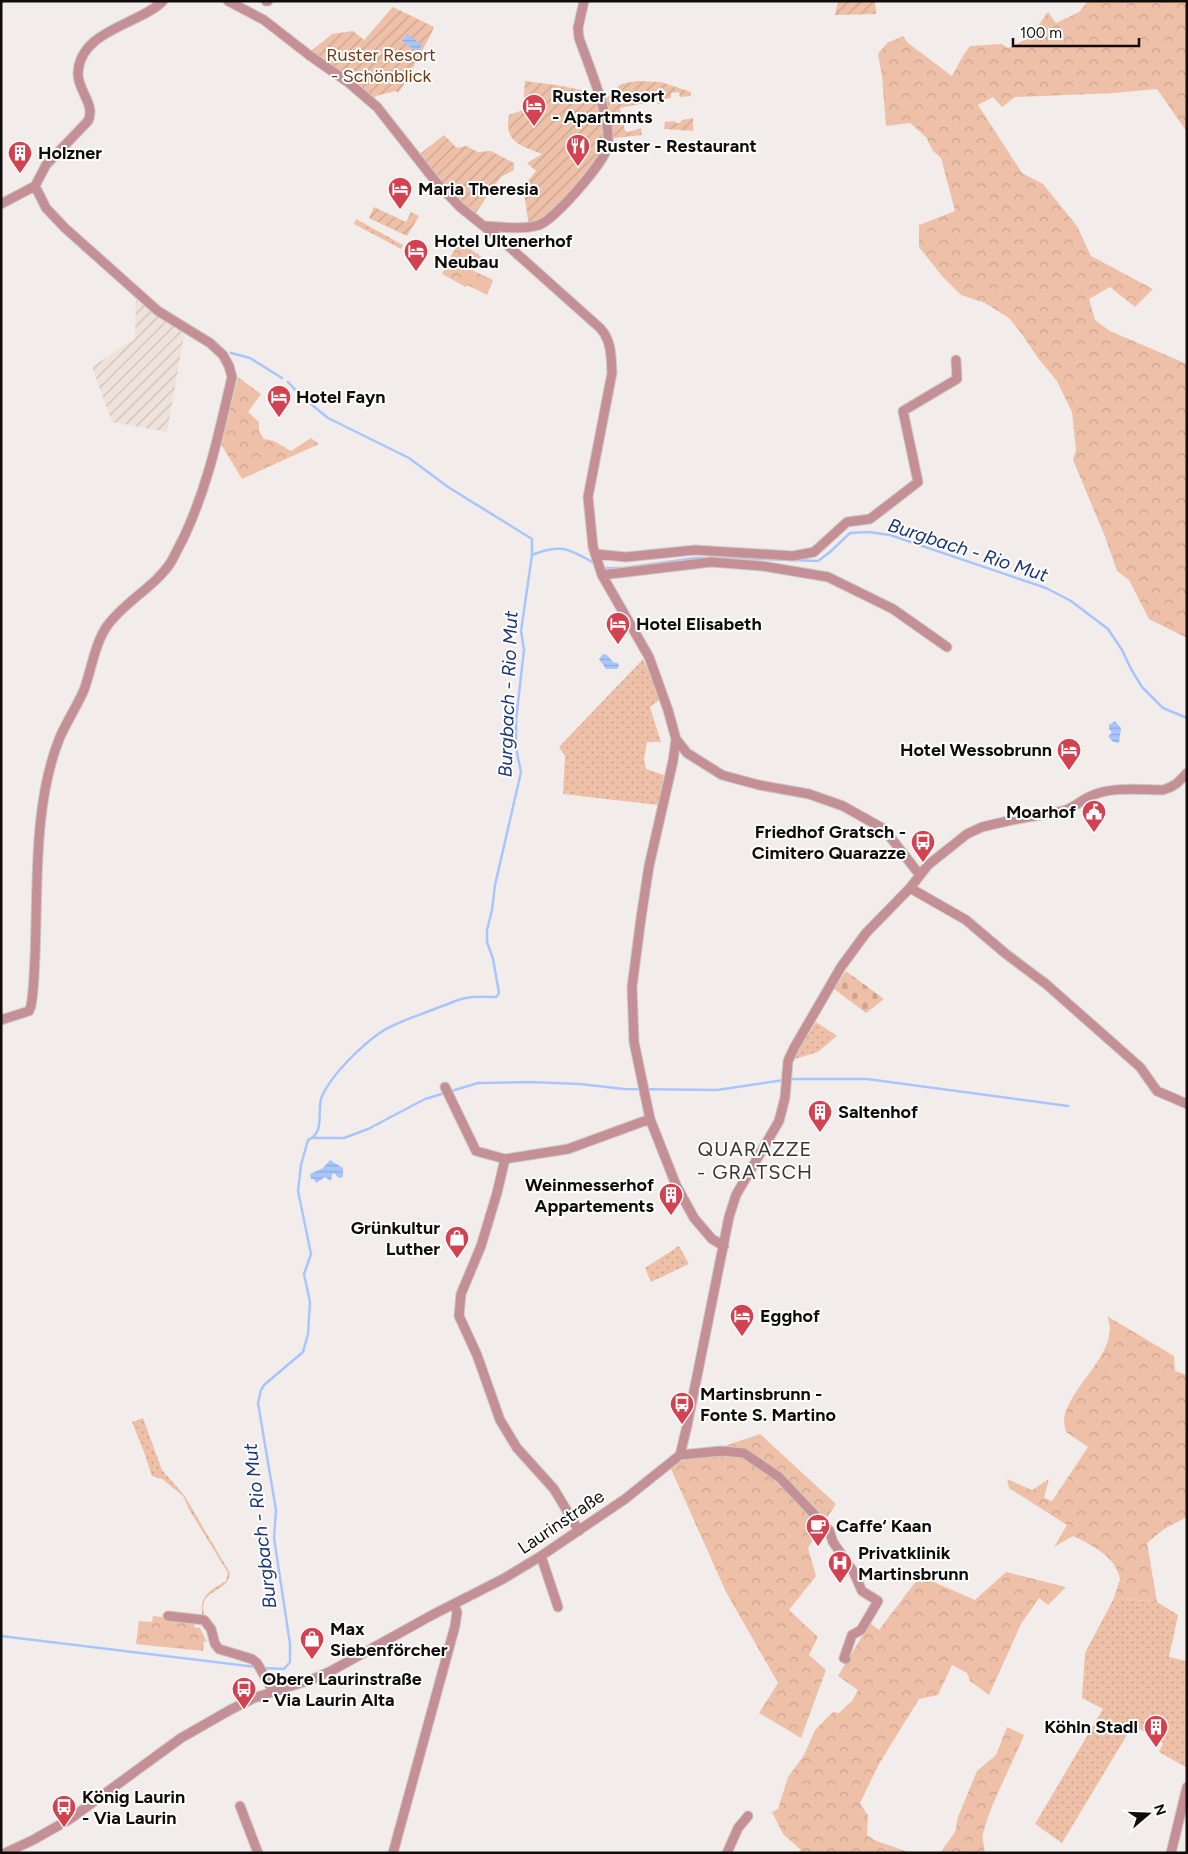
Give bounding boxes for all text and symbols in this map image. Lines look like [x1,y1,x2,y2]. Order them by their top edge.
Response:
scale bar [1013,15,1139,47]
text: 100 m [1020,24,1062,42]
park label: Ruster Resort - Schönblick [326,44,436,87]
place label: Ruster Resort - Apartmnts [552,85,665,128]
hotel icon: Ruster Resort - Apartmnts [521,93,547,127]
restaurant icon: Ruster - Restaurant [565,133,591,167]
place label: Ruster - Restaurant [596,135,757,157]
building icon: Holzner [7,140,33,174]
place label: Holzner [38,142,102,164]
hotel icon: Maria Theresia [387,176,413,210]
place label: Maria Theresia [418,178,539,200]
place label: Hotel Ultenerhof Neubau [434,230,574,273]
hotel icon: Hotel Ultenerhof Neubau [403,238,429,272]
hotel icon: Hotel Fayn [266,384,292,418]
place label: Hotel Fayn [296,386,385,408]
water label: Burgbach - Rio Mut [885,513,1051,587]
water label: Burgbach - Rio Mut [494,610,522,778]
hotel icon: Hotel Elisabeth [605,611,631,645]
place label: Hotel Elisabeth [636,613,762,635]
hotel icon: Hotel Wessobrunn [1056,737,1082,771]
place label: Hotel Wessobrunn [900,739,1052,761]
public building icon: Moarhof [1081,799,1107,833]
place label: Moarhof [1006,801,1077,823]
place label: Friedhof Gratsch - Cimitero Quarazze [752,821,906,864]
bus stop icon: Friedhof Gratsch - Cimitero Quarazze [910,829,936,863]
building icon: Saltenhof [807,1099,833,1133]
place label: Saltenhof [838,1101,919,1123]
district label: QUARAZZE - GRATSCH [697,1137,813,1184]
place label: Weinmesserhof Appartements [525,1174,655,1217]
building icon: Weinmesserhof Appartements [658,1182,684,1216]
place label: Grünkultur Luther [351,1217,440,1260]
shop icon: Grünkultur Luther [444,1225,470,1259]
hotel icon: Egghof [729,1303,755,1337]
place label: Egghof [760,1305,821,1327]
place label: Martinsbrunn - Fonte S. Martino [700,1383,836,1426]
bus stop icon: Martinsbrunn - Fonte S. Martino [669,1391,695,1425]
water label: Burgbach - Rio Mut [238,1441,282,1610]
street label: Laurinstraße [514,1485,608,1559]
cafe icon: Caffe‘ Kaan [805,1513,831,1547]
place label: Caffe‘ Kaan [836,1515,932,1537]
place label: Privatklinik Martinsbrunn [858,1542,969,1585]
hospital icon: Privatklinik Martinsbrunn [827,1550,853,1584]
place label: Max Siebenförcher [330,1618,448,1661]
shop icon: Max Siebenförcher [299,1626,325,1660]
place label: Obere Laurinstraße - Via Laurin Alta [262,1668,422,1711]
bus stop icon: Obere Laurinstraße - Via Laurin Alta [231,1676,257,1710]
building icon: Köhln Stadl [1143,1714,1169,1748]
place label: Köhln Stadl [1044,1716,1138,1738]
place label: König Laurin - Via Laurin [82,1786,185,1829]
north arrow [1123,1789,1173,1839]
bus stop icon: König Laurin - Via Laurin [51,1794,77,1828]
text: N [1150,1802,1170,1818]

